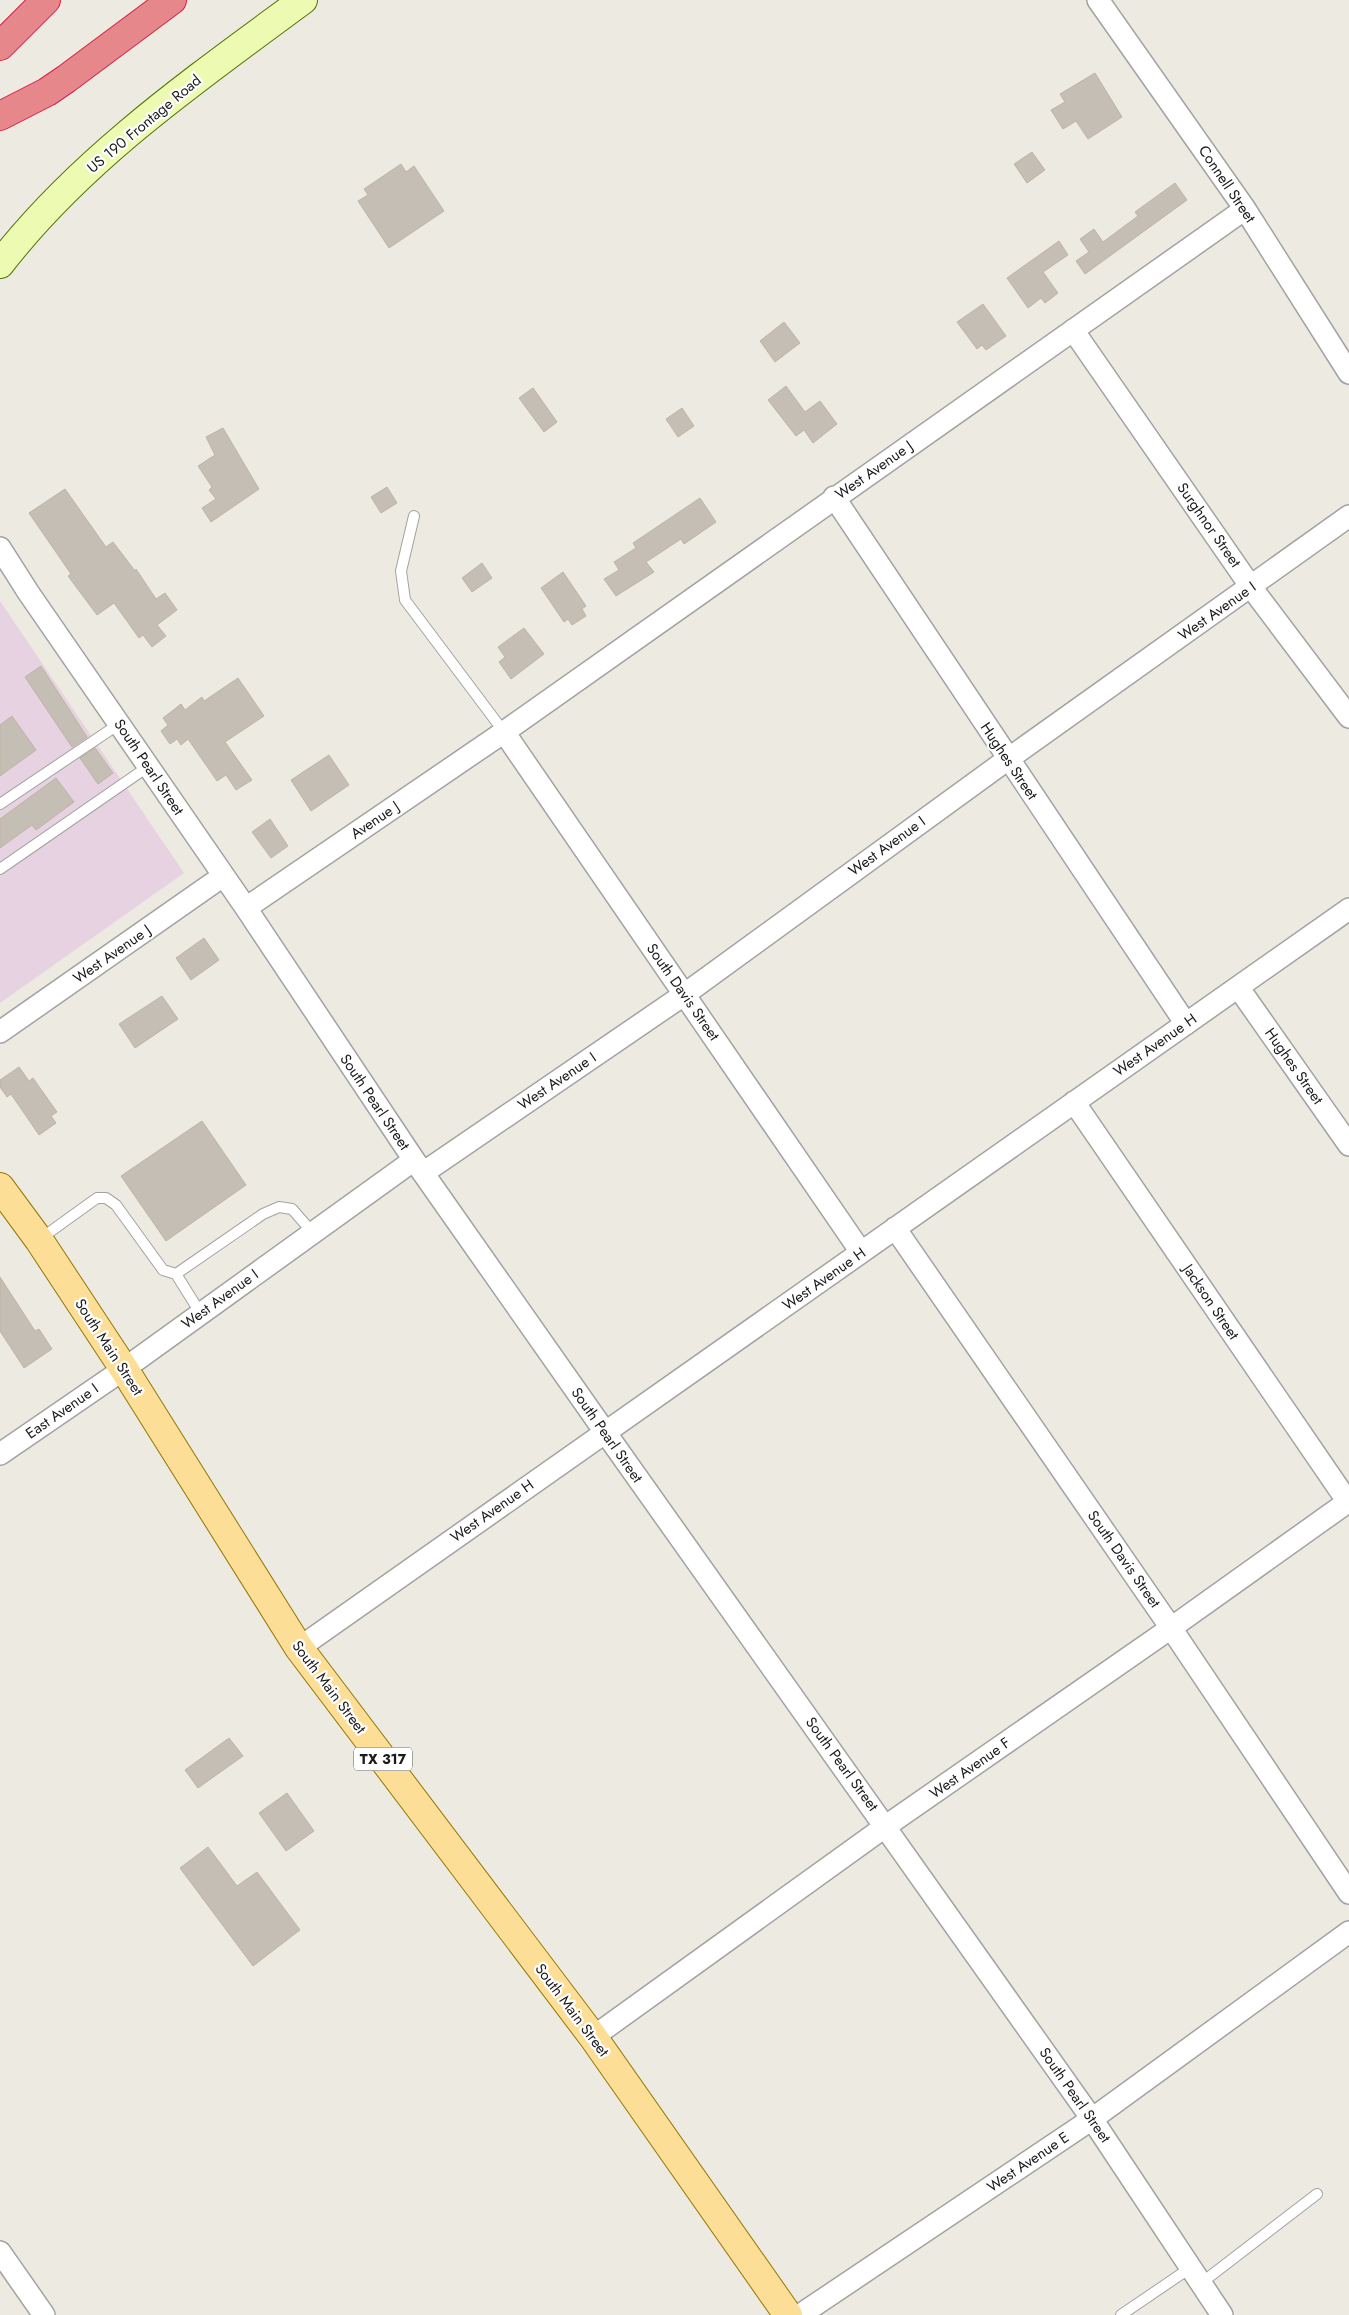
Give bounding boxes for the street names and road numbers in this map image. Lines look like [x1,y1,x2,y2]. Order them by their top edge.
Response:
street label: US 190 Frontage Road [82,70,206,178]
street label: Connell Street [1193,141,1261,227]
street label: West Avenue J [831,435,917,505]
street label: Surghnor Street [1172,478,1247,572]
street label: West Avenue I [1174,576,1260,646]
street label: South Pearl Street [109,714,190,820]
street label: Hughes Street [975,718,1043,804]
street label: Avenue J [346,796,404,844]
street label: West Avenue I [844,811,930,881]
street label: West Avenue J [69,919,155,989]
street label: South Davis Street [641,939,725,1046]
street label: West Avenue H [1109,1008,1201,1082]
street label: Hughes Street [1259,1023,1329,1109]
street label: West Avenue I [513,1047,601,1115]
street label: South Pearl Street [335,1049,416,1155]
street label: West Avenue H [778,1242,870,1316]
street label: Jackson Street [1176,1258,1245,1345]
street label: West Avenue I [177,1264,263,1334]
street label: South Main Street [69,1294,149,1400]
street label: East Avenue I [21,1378,103,1444]
street label: South Pearl Street [566,1383,648,1487]
street label: West Avenue H [446,1474,538,1548]
street label: South Davis Street [1082,1506,1166,1613]
street label: South Main Street [287,1636,372,1739]
street label: South Pearl Street [800,1712,884,1816]
street label: West Avenue F [925,1732,1015,1804]
road number: TX 317 [354,1748,412,1770]
street label: South Main Street [530,1959,615,2062]
street label: South Pearl Street [1034,2043,1116,2147]
street label: West Avenue E [982,2126,1074,2198]

